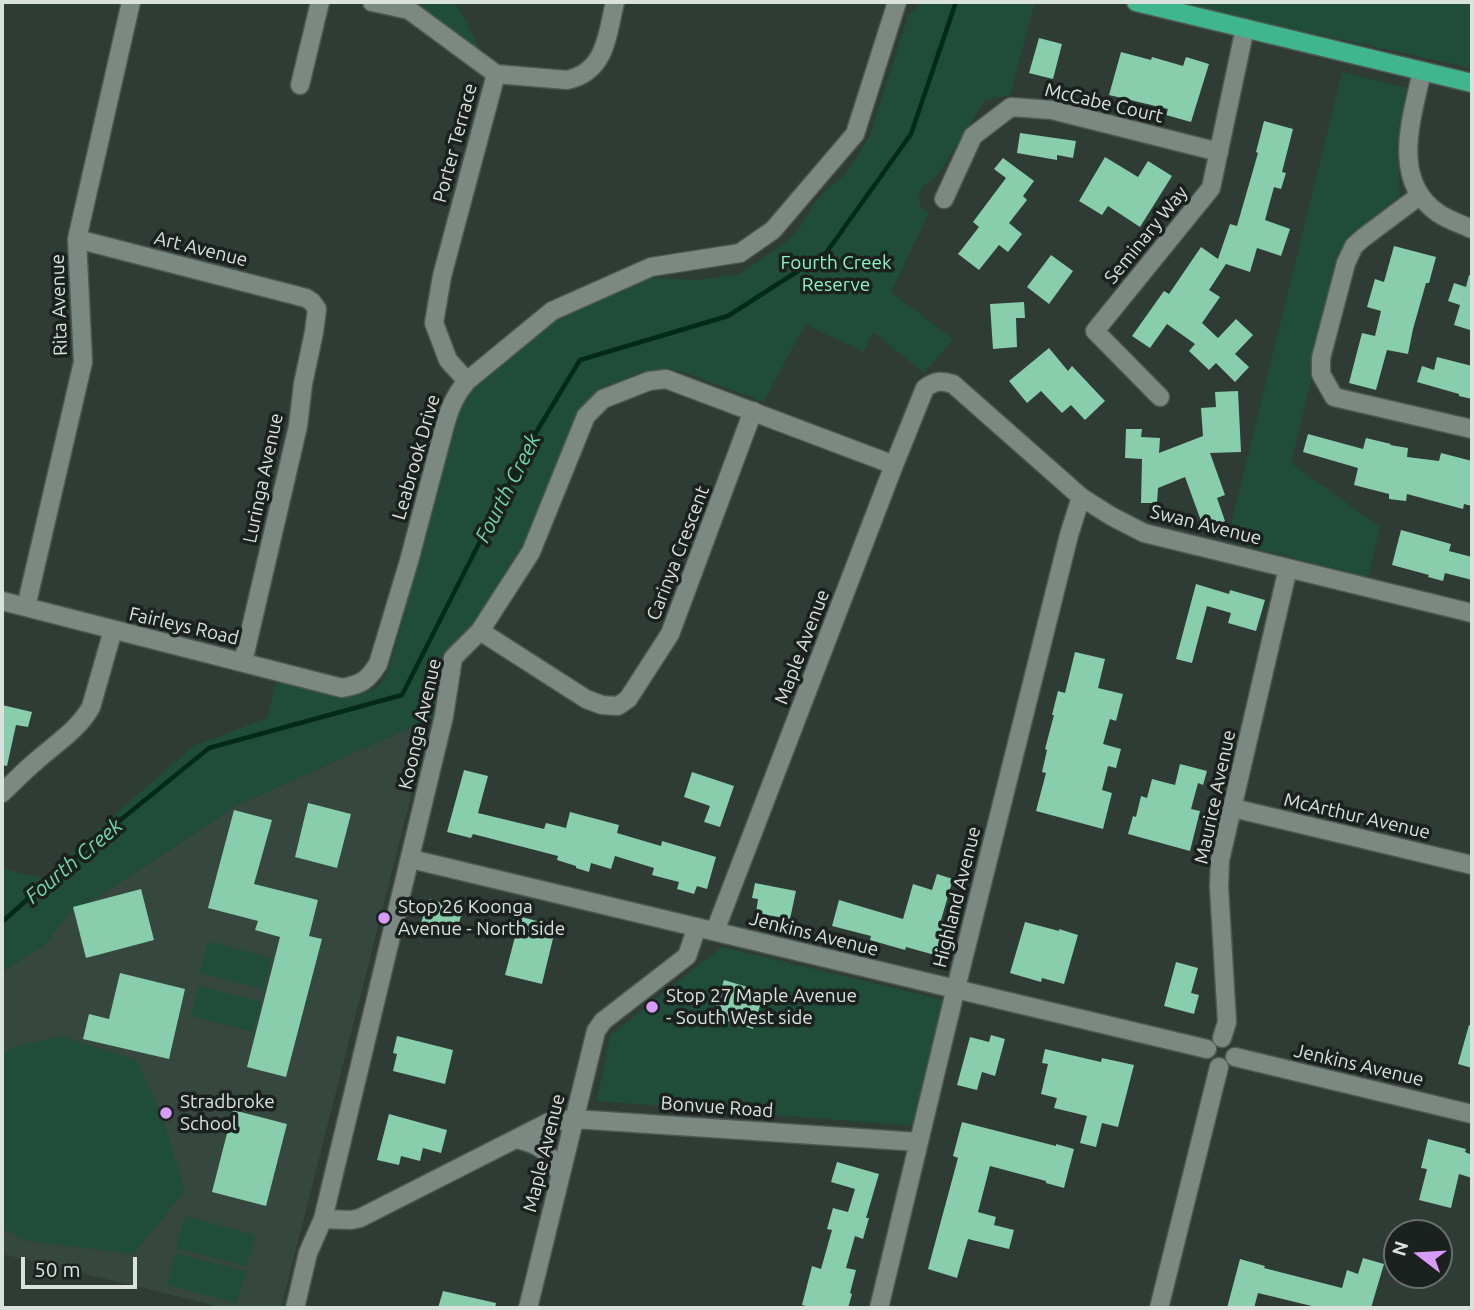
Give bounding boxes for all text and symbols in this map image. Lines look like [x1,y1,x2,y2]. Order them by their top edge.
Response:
street label: McCabe Court [1042,78,1166,128]
street label: Porter Terrace [428,81,482,205]
street label: Seminary Way [1100,181,1192,289]
street label: Art Avenue [152,226,250,272]
park label: Fourth Creek Reserve [780,252,892,296]
street label: Rita Avenue [46,254,72,356]
street label: Leabrook Drive [387,392,445,522]
street label: Luringa Avenue [238,411,288,545]
water label: Fourth Creek [470,429,546,547]
street label: Carinya Crescent [642,482,714,624]
street label: Swan Avenue [1148,500,1264,550]
street label: Maple Avenue [770,586,834,708]
street label: Fairleys Road [127,602,241,650]
street label: Koonga Avenue [394,656,446,792]
street label: Maurice Avenue [1190,728,1240,866]
street label: McArthur Avenue [1282,788,1432,844]
water label: Fourth Creek [20,813,128,909]
street label: Highland Avenue [928,824,986,970]
place label: Stop 26 Koonga Avenue - North side [398,896,565,940]
street label: Jenkins Avenue [747,907,881,961]
marker: Stop 26 Koonga Avenue - North side [376,910,392,926]
place label: Stop 27 Maple Avenue - South West side [666,985,857,1029]
marker: Stop 27 Maple Avenue - South West side [644,999,660,1015]
street label: Jenkins Avenue [1292,1039,1426,1091]
place label: Stradbroke School [180,1091,275,1135]
street label: Maple Avenue [518,1091,570,1215]
street label: Bonvue Road [660,1092,774,1122]
marker: Stradbroke School [158,1105,174,1121]
north arrow [1383,1219,1453,1289]
text: N [1387,1238,1412,1258]
scale bar [24,1244,140,1288]
text: 50 m [34,1257,81,1281]

